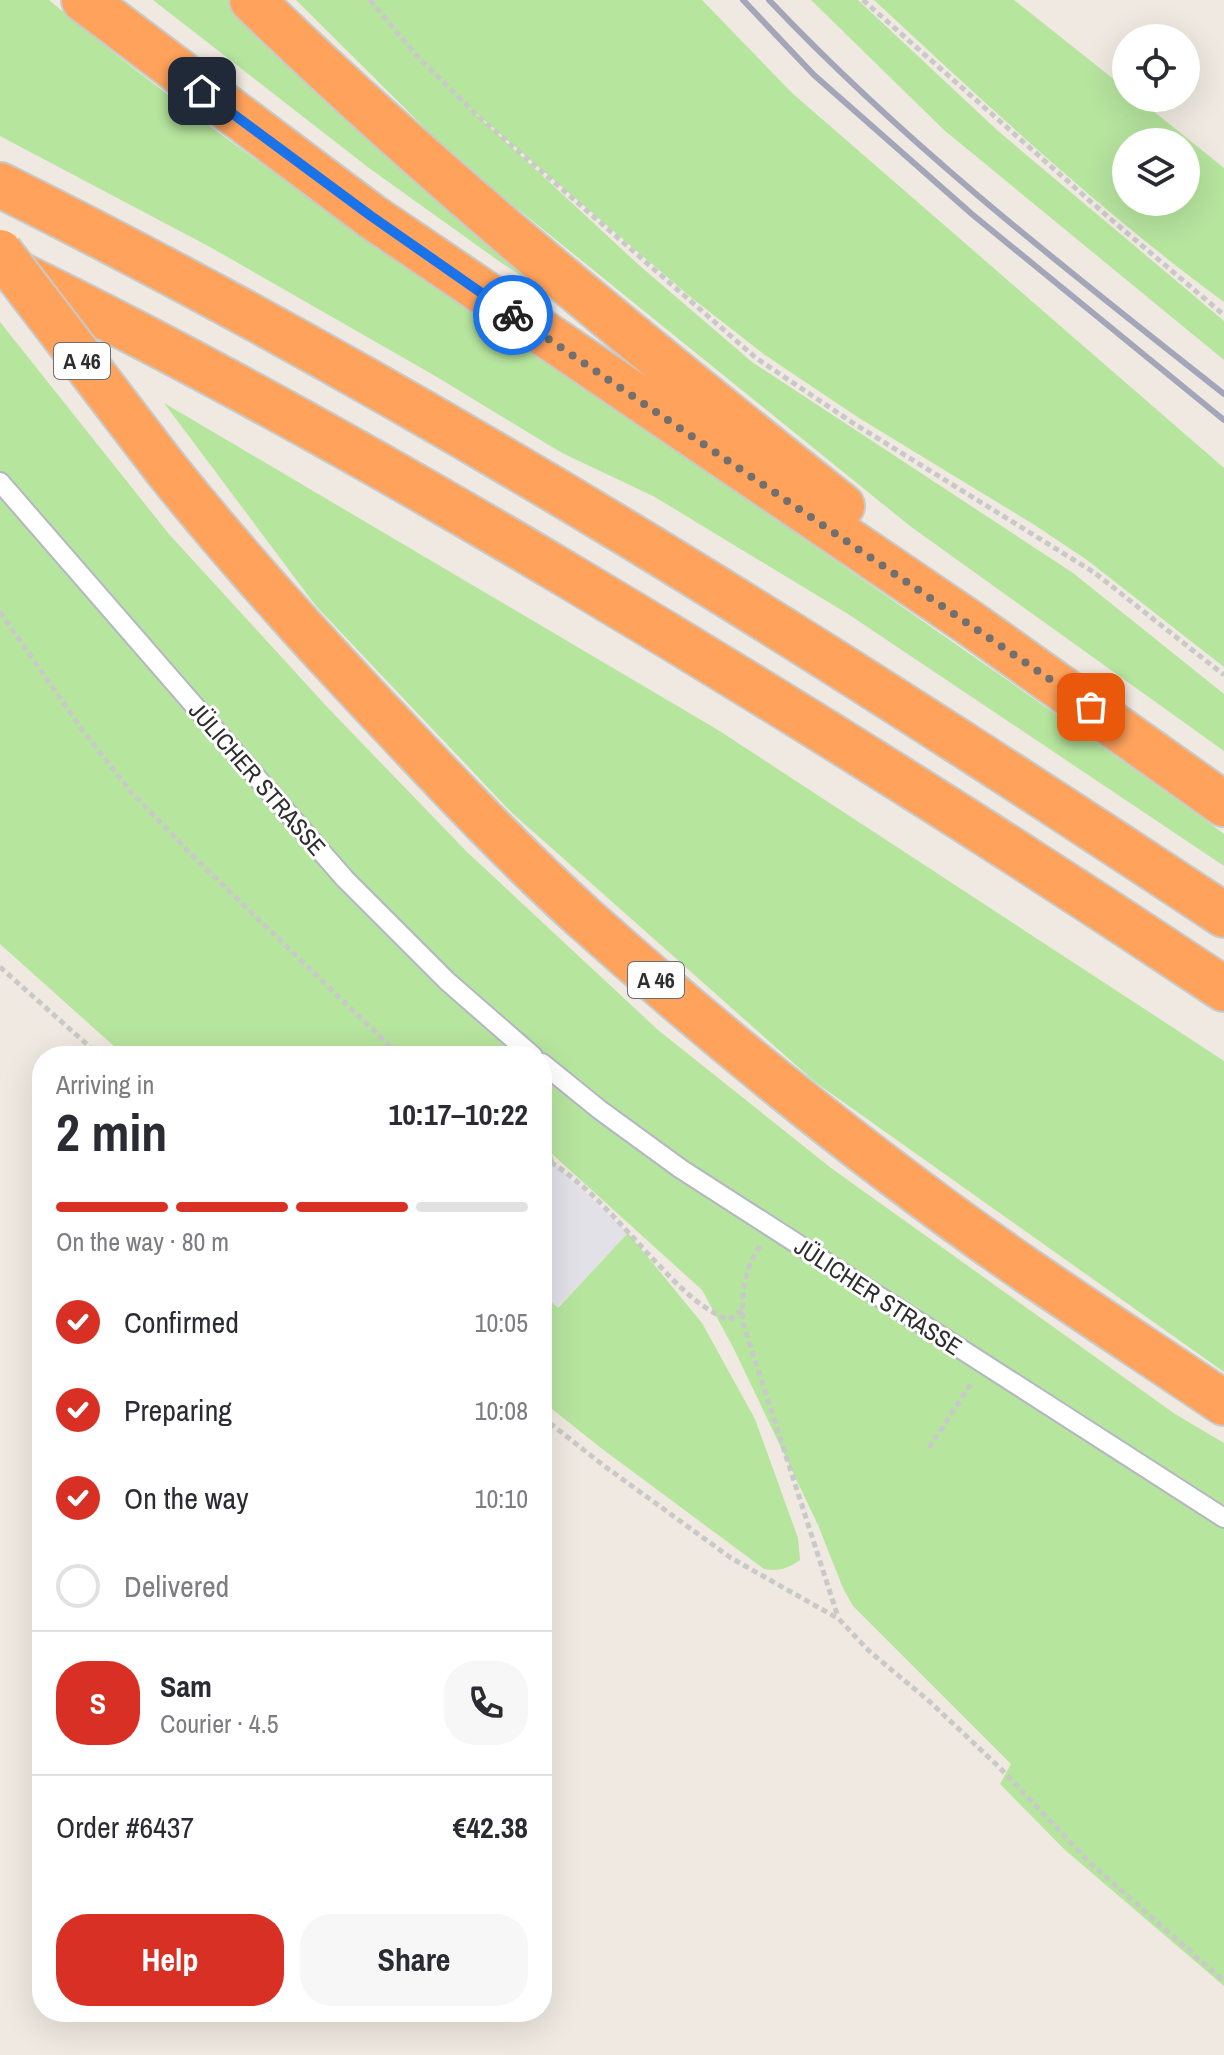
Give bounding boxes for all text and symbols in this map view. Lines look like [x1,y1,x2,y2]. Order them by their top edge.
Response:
map controls [1112,24,1200,216]
button: locate [1112,24,1200,112]
pin [168,57,236,125]
icon: home [180,69,224,113]
button: layers [1112,128,1200,216]
courier [473,275,553,355]
icon: bike [491,293,535,337]
road number: A 46 [54,343,110,379]
pin [1057,673,1125,741]
icon: bag [1069,685,1113,729]
street label: JÜLICHER STRASSE [182,695,333,862]
road number: A 46 [628,962,684,998]
text: Arriving in [56,1067,154,1102]
text: 10:17–10:22 [389,1094,528,1134]
text: 2 min [56,1097,167,1167]
text: On the way · 80 m [56,1224,229,1259]
street label: JÜLICHER STRASSE [789,1230,968,1362]
icon: check [56,1300,100,1344]
text: Confirmed [124,1302,239,1342]
text: 10:05 [475,1305,528,1340]
icon: check [56,1388,100,1432]
text: Preparing [124,1390,232,1430]
text: 10:08 [475,1393,528,1428]
icon: check [56,1476,100,1520]
text: On the way [124,1478,248,1518]
text: 10:10 [475,1481,528,1516]
text: Delivered [124,1566,229,1606]
button: phone [444,1661,528,1745]
text: Sam [160,1666,212,1706]
text: S [90,1683,106,1723]
text: Courier · 4.5 [160,1706,279,1741]
text: Order #6437 [56,1807,194,1847]
text: €42.38 [453,1807,528,1847]
button: Help [56,1914,284,2006]
button: Share [300,1914,528,2006]

